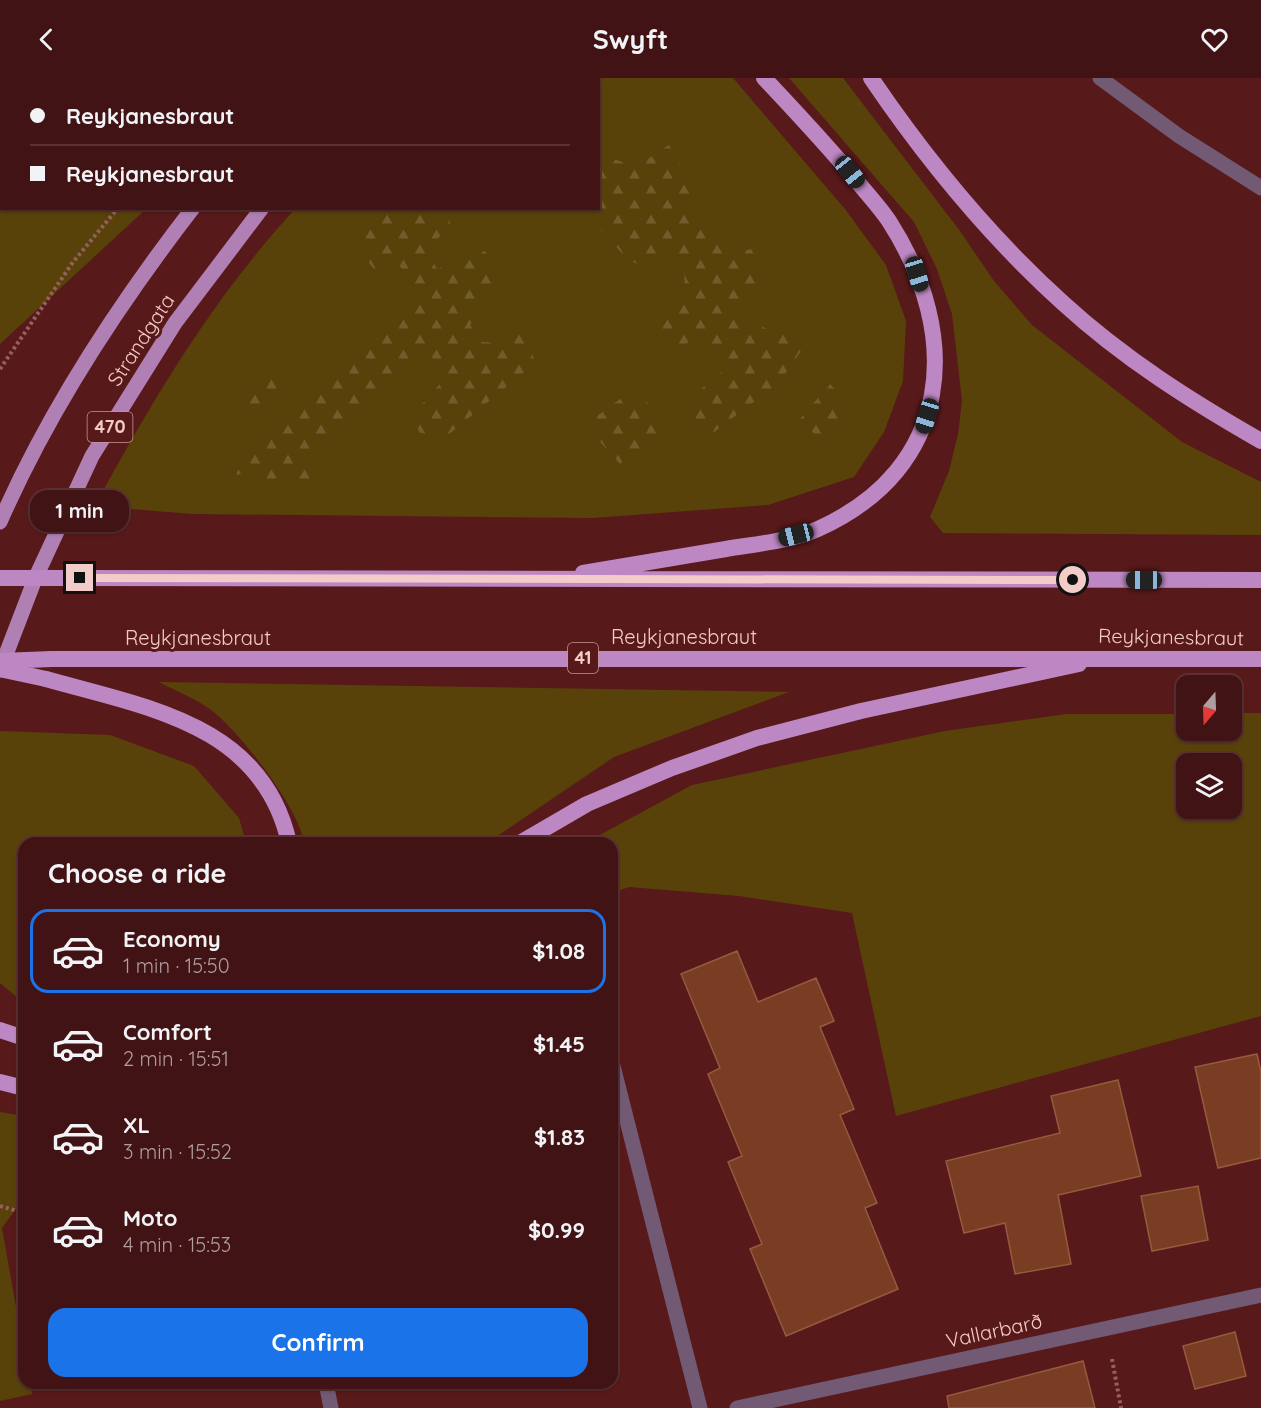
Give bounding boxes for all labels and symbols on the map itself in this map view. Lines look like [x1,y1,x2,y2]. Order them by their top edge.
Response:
car [832,152,868,192]
car [903,254,931,294]
street label: Strandgata [102,289,180,390]
car [913,396,941,436]
road number: 470 [88,412,132,442]
callout: 1 min [31,491,130,533]
car [776,522,816,548]
route end [66,564,93,591]
route start [1059,566,1086,593]
car [1126,571,1162,589]
street label: Reykjanesbraut [1098,623,1244,650]
street label: Reykjanesbraut [611,624,757,649]
street label: Reykjanesbraut [125,625,271,650]
road number: 41 [568,643,598,673]
north arrow [1176,675,1242,741]
street label: Vallarbarð [944,1308,1044,1353]

